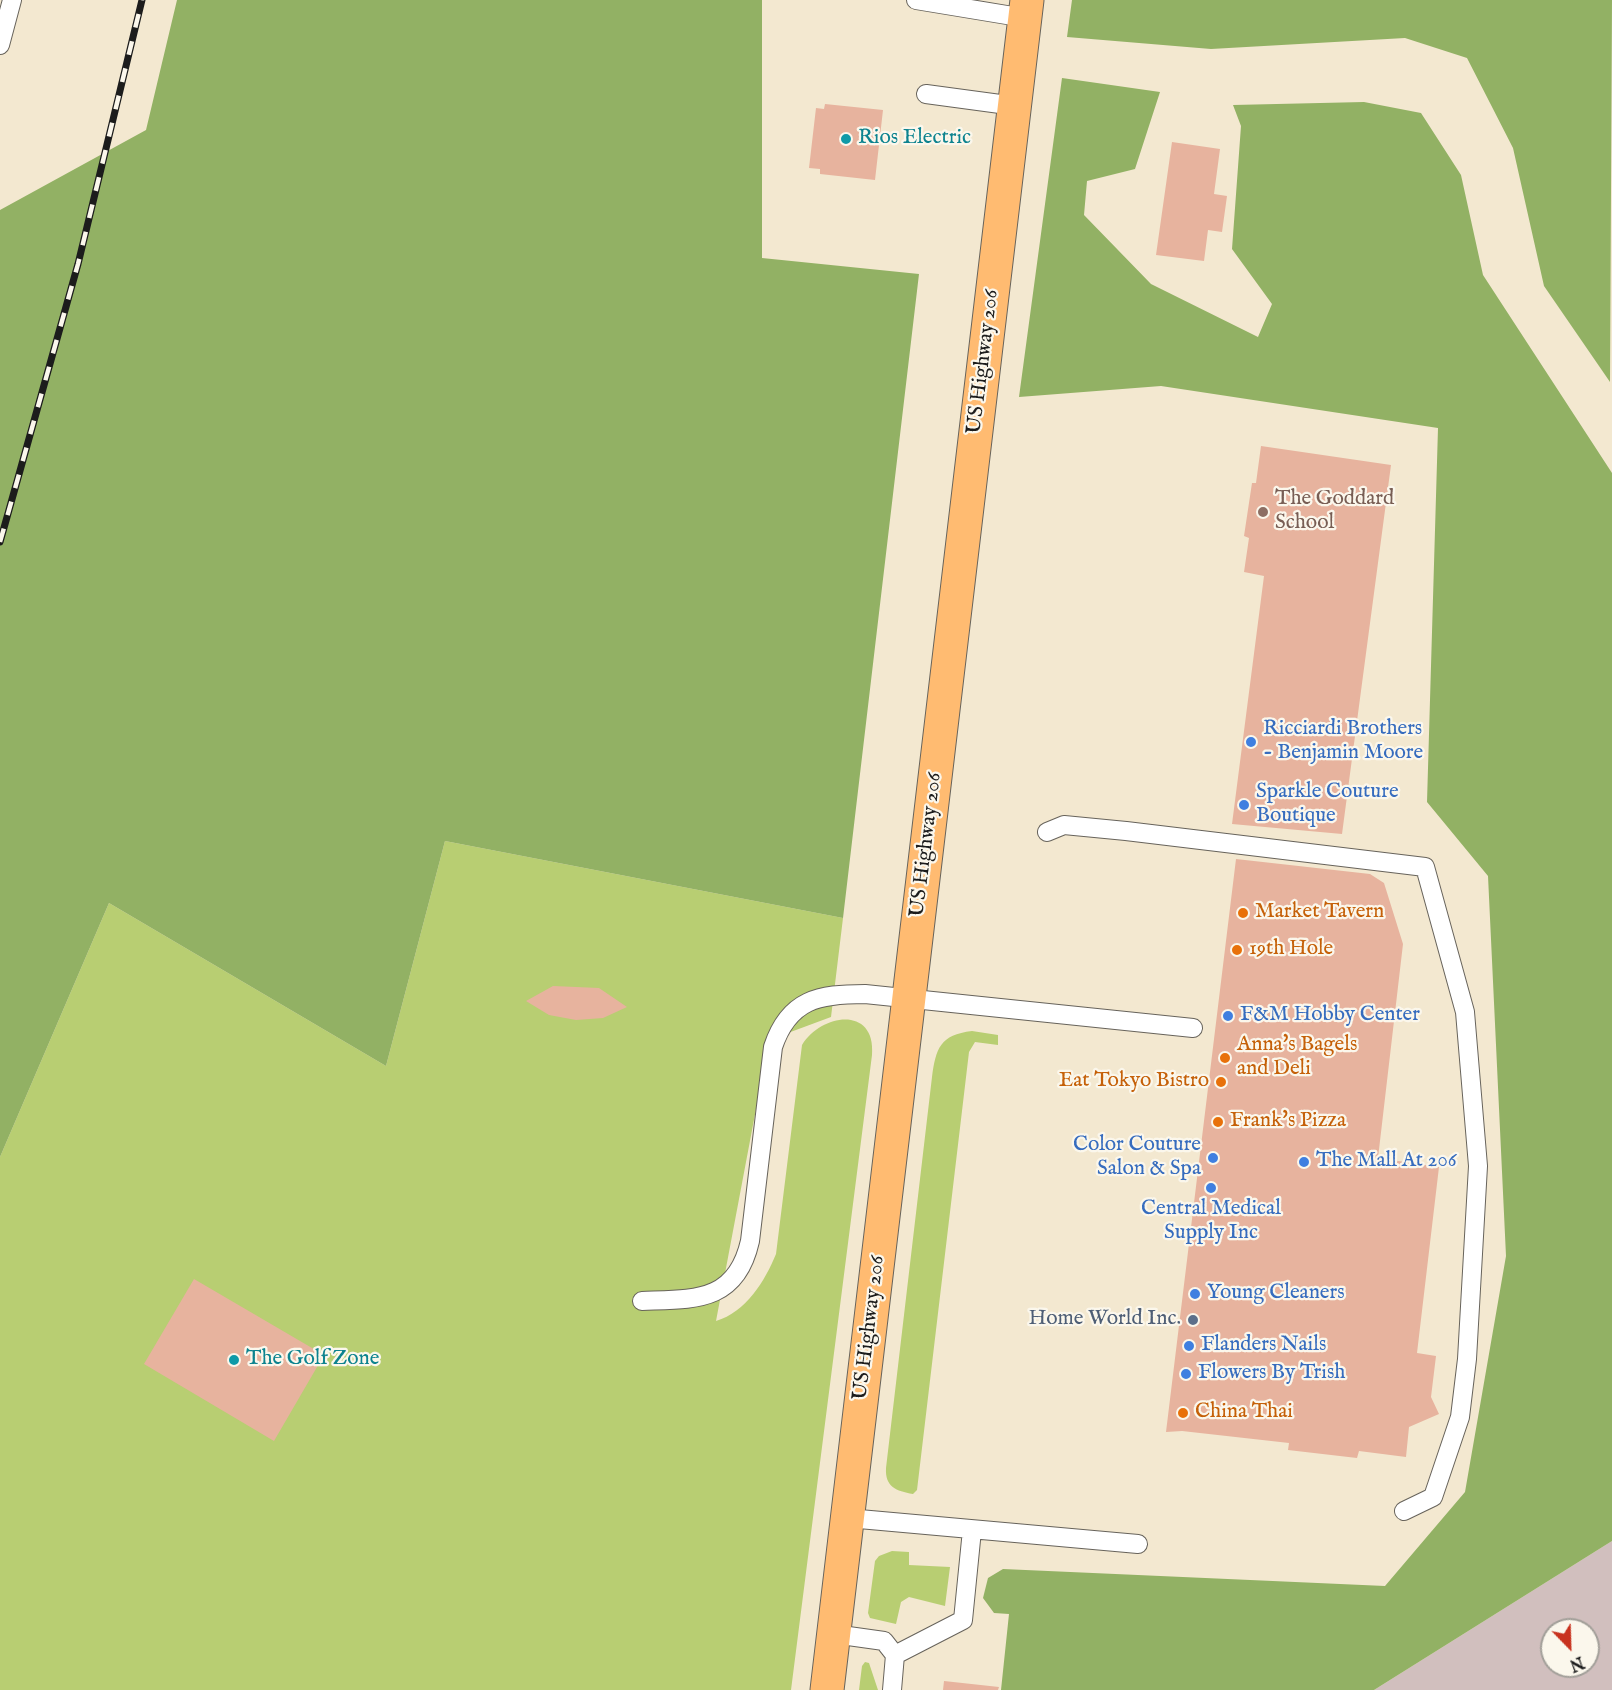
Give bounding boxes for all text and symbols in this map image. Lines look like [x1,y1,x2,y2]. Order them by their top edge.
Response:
place label: Rios Electric [858,126,971,152]
marker: Rios Electric [839,132,853,146]
street label: US Highway 206 [963,288,1005,436]
place label: The Goddard School [1275,487,1394,537]
marker: The Goddard School [1256,505,1270,519]
place label: Ricciardi Brothers - Benjamin Moore [1263,717,1423,767]
marker: Ricciardi Brothers - Benjamin Moore [1244,735,1258,749]
street label: US Highway 206 [906,771,948,919]
place label: Sparkle Couture Boutique [1256,780,1399,830]
marker: Sparkle Couture Boutique [1237,798,1251,812]
place label: Market Tavern [1255,900,1384,926]
marker: Market Tavern [1236,906,1250,920]
place label: 19th Hole [1249,937,1333,963]
marker: 19th Hole [1230,943,1244,957]
place label: F&M Hobby Center [1240,1003,1420,1029]
marker: F&M Hobby Center [1221,1009,1235,1023]
place label: Anna's Bagels and Deli [1237,1033,1357,1083]
marker: Anna's Bagels and Deli [1218,1051,1232,1065]
place label: Eat Tokyo Bistro [1059,1069,1209,1095]
marker: Eat Tokyo Bistro [1214,1075,1228,1089]
place label: Frank's Pizza [1230,1109,1346,1135]
marker: Frank's Pizza [1211,1115,1225,1129]
place label: Color Couture Salon & Spa [1073,1133,1201,1183]
place label: The Mall At 206 [1316,1149,1457,1175]
marker: Color Couture Salon & Spa [1206,1151,1220,1165]
marker: The Mall At 206 [1297,1155,1311,1169]
marker: Central Medical Supply Inc [1204,1181,1218,1195]
place label: Central Medical Supply Inc [1141,1197,1281,1247]
street label: US Highway 206 [849,1254,891,1402]
place label: Young Cleaners [1207,1281,1345,1307]
marker: Young Cleaners [1188,1287,1202,1301]
place label: Home World Inc. [1029,1307,1181,1333]
marker: Home World Inc. [1186,1313,1200,1327]
place label: Flanders Nails [1201,1333,1326,1359]
marker: Flanders Nails [1182,1339,1196,1353]
place label: The Golf Zone [246,1347,379,1373]
marker: The Golf Zone [227,1353,241,1367]
place label: Flowers By Trish [1198,1361,1345,1387]
marker: Flowers By Trish [1179,1367,1193,1381]
place label: China Thai [1195,1400,1293,1426]
marker: China Thai [1176,1406,1190,1420]
north arrow [1540,1618,1600,1678]
text: N [1566,1651,1587,1675]

